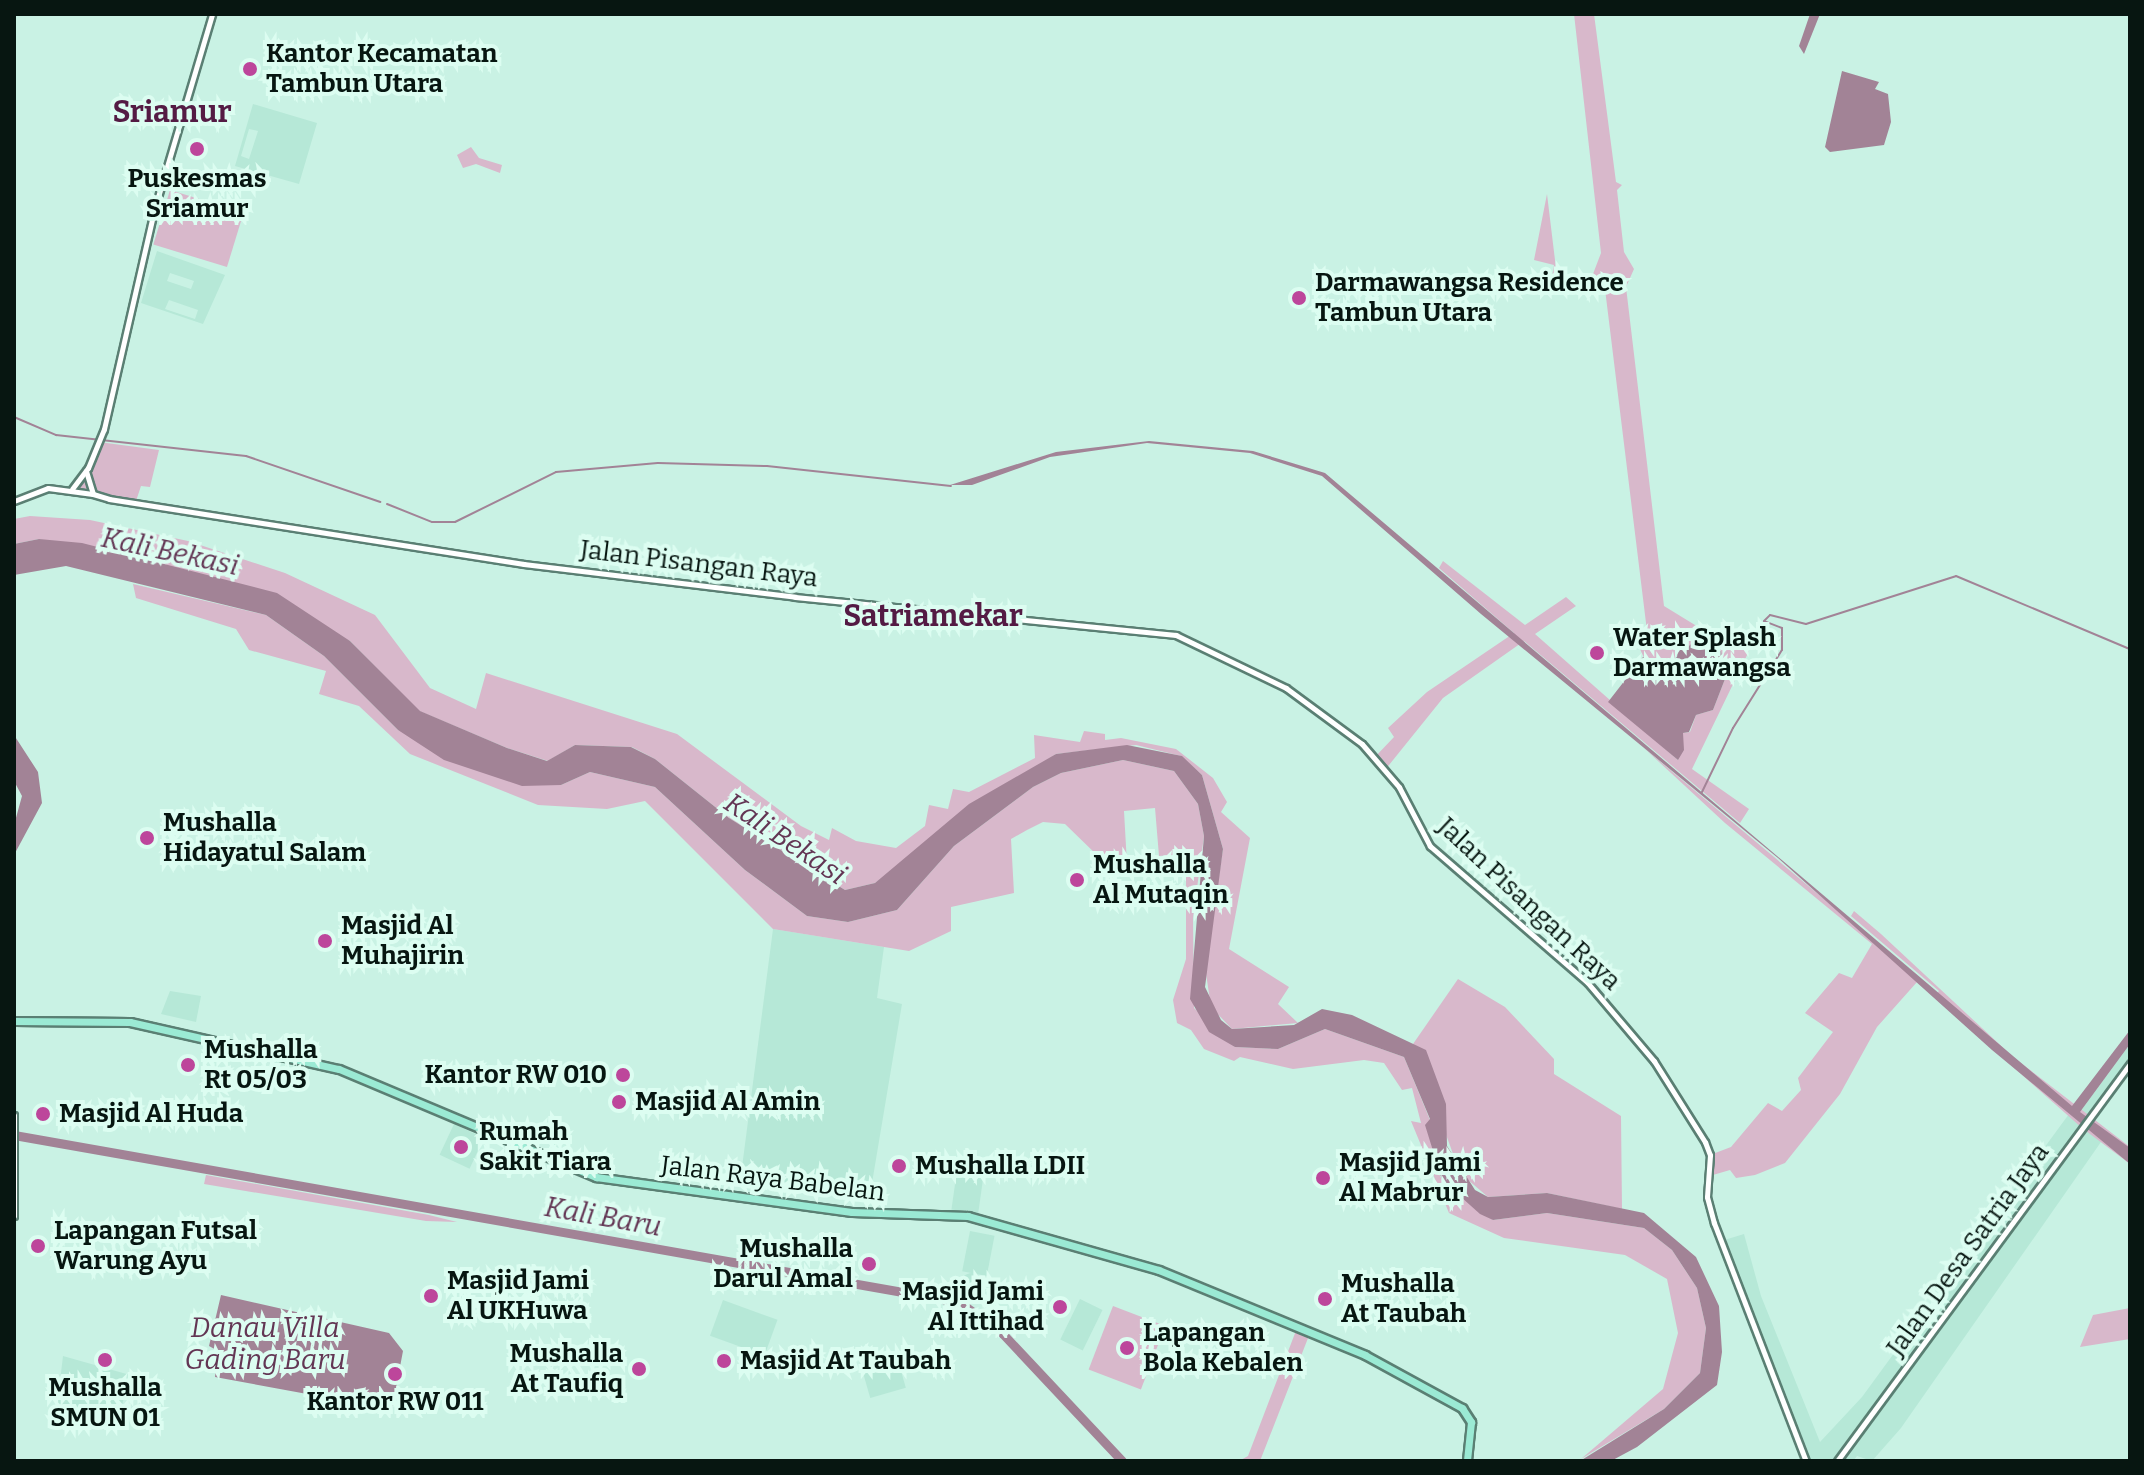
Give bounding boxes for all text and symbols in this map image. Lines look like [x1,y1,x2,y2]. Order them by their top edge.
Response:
place label: Kantor Kecamatan Tambun Utara [266,38,497,100]
marker: Kantor Kecamatan Tambun Utara [241,60,259,78]
district label: Sriamur [112,94,232,130]
marker: Puskesmas Sriamur [186,138,208,160]
place label: Puskesmas Sriamur [128,163,266,224]
place label: Darmawangsa Residence Tambun Utara [1315,267,1624,328]
marker: Darmawangsa Residence Tambun Utara [1290,289,1308,307]
water label: Kali Bekasi [98,521,242,583]
street label: Jalan Pisangan Raya [578,534,820,594]
district label: Satriamekar [843,598,1023,634]
place label: Water Splash Darmawangsa [1613,622,1791,684]
marker: Water Splash Darmawangsa [1588,644,1606,662]
water label: Kali Bekasi [718,786,852,892]
place label: Mushalla Hidayatul Salam [163,807,366,868]
street label: Jalan Pisangan Raya [1431,811,1627,997]
marker: Mushalla Hidayatul Salam [138,829,156,847]
place label: Mushalla Al Mutaqin [1093,849,1229,910]
marker: Mushalla Al Mutaqin [1068,871,1086,889]
place label: Masjid Al Muhajirin [341,910,464,972]
marker: Masjid Al Muhajirin [316,932,334,950]
place label: Mushalla Rt 05/03 [204,1034,318,1096]
marker: Mushalla Rt 05/03 [179,1056,197,1074]
place label: Kantor RW 010 [425,1059,607,1091]
marker: Kantor RW 010 [614,1066,632,1084]
place label: Masjid Al Amin [635,1086,820,1118]
marker: Masjid Al Amin [610,1093,628,1111]
place label: Masjid Al Huda [59,1098,243,1130]
marker: Masjid Al Huda [34,1105,52,1123]
place label: Rumah Sakit Tiara [479,1116,611,1178]
marker: Rumah Sakit Tiara [450,1136,472,1158]
street label: Jalan Desa Satria Jaya [1880,1138,2056,1362]
place label: Masjid Jami Al Mabrur [1339,1147,1481,1208]
street label: Jalan Raya Babelan [659,1150,887,1208]
place label: Mushalla LDII [915,1150,1085,1182]
marker: Mushalla LDII [890,1157,908,1175]
marker: Masjid Jami Al Mabrur [1314,1169,1332,1187]
water label: Kali Baru [542,1190,664,1244]
place label: Lapangan Futsal Warung Ayu [54,1215,257,1276]
place label: Mushalla Darul Amal [713,1233,853,1294]
marker: Lapangan Futsal Warung Ayu [29,1237,47,1255]
marker: Mushalla Darul Amal [860,1255,878,1273]
place label: Masjid Jami Al UKHuwa [447,1265,589,1326]
place label: Mushalla At Taubah [1341,1268,1466,1330]
place label: Masjid Jami Al Ittihad [902,1276,1044,1338]
marker: Masjid Jami Al UKHuwa [422,1287,440,1305]
marker: Mushalla At Taubah [1316,1290,1334,1308]
marker: Masjid Jami Al Ittihad [1051,1298,1069,1316]
water label: Danau Villa Gading Baru [184,1311,346,1377]
place label: Lapangan Bola Kebalen [1143,1317,1303,1378]
place label: Mushalla At Taufiq [509,1338,623,1400]
marker: Lapangan Bola Kebalen [1118,1339,1136,1357]
place label: Masjid At Taubah [740,1345,951,1377]
marker: Mushalla SMUN 01 [96,1351,114,1369]
marker: Masjid At Taubah [715,1352,733,1370]
marker: Mushalla At Taufiq [630,1360,648,1378]
marker: Kantor RW 011 [386,1365,404,1383]
place label: Mushalla SMUN 01 [48,1372,162,1434]
place label: Kantor RW 011 [306,1386,484,1418]

